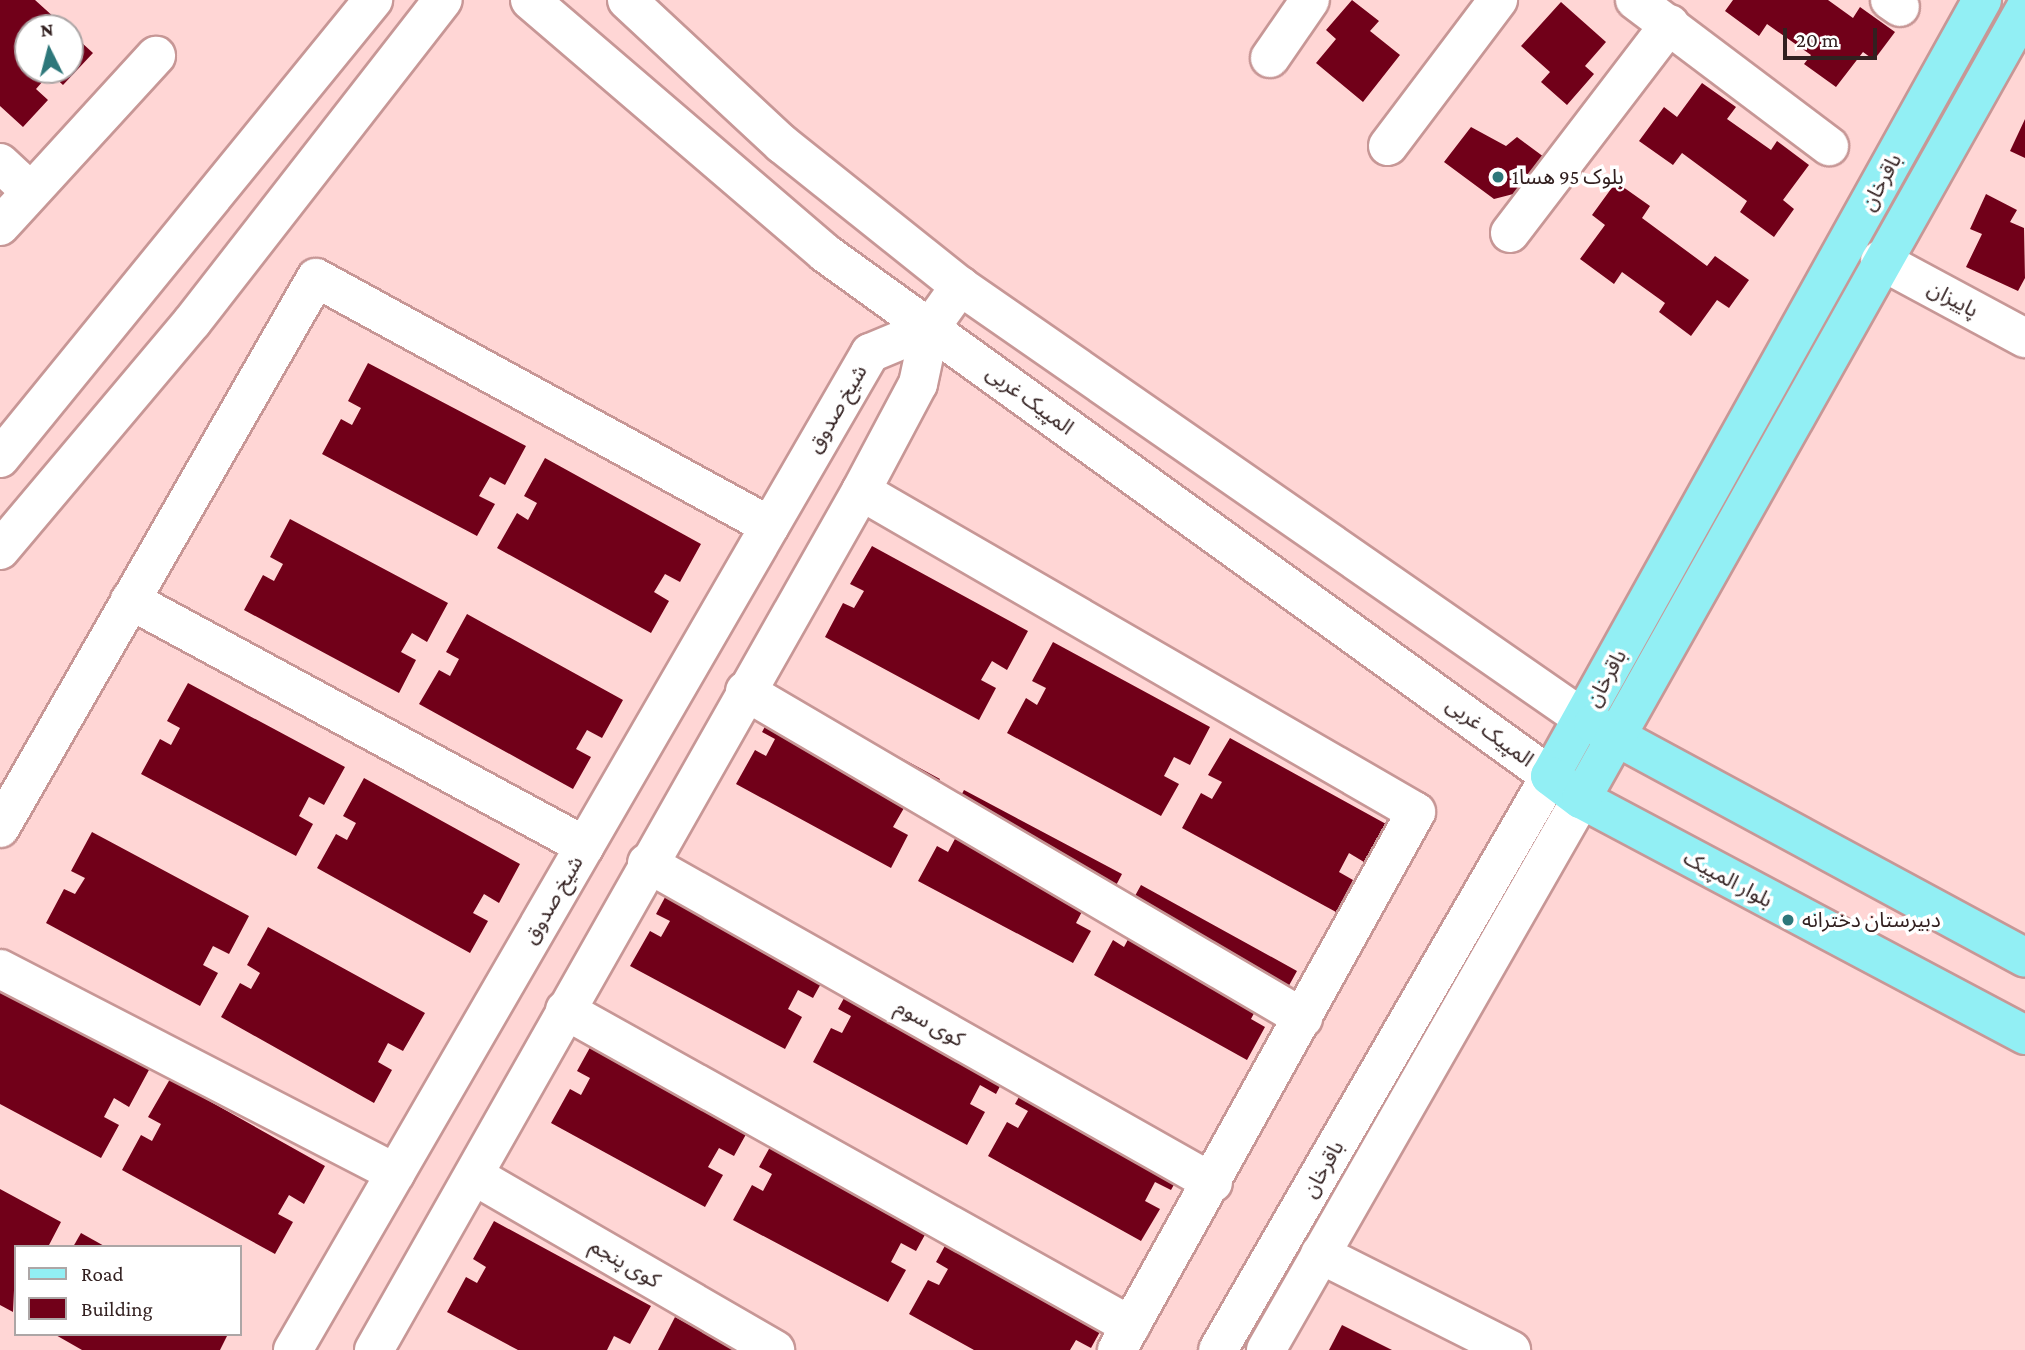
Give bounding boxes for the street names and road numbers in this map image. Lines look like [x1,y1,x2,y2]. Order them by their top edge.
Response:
street label: باقرخان [1855,149,1907,215]
street label: پاییزان [1923,275,1983,323]
street label: شیخ صدوق [802,360,872,458]
street label: المپیک غربی [981,360,1079,440]
street label: باقرخان [1580,645,1632,711]
street label: المپیک غربی [1441,692,1539,772]
street label: بلوار المپیک [1679,845,1777,913]
street label: شیخ صدوق [518,851,588,949]
street label: کوی سوم [891,994,969,1052]
street label: باقرخان [1297,1136,1349,1202]
street label: کوی پنجم [585,1233,665,1293]

